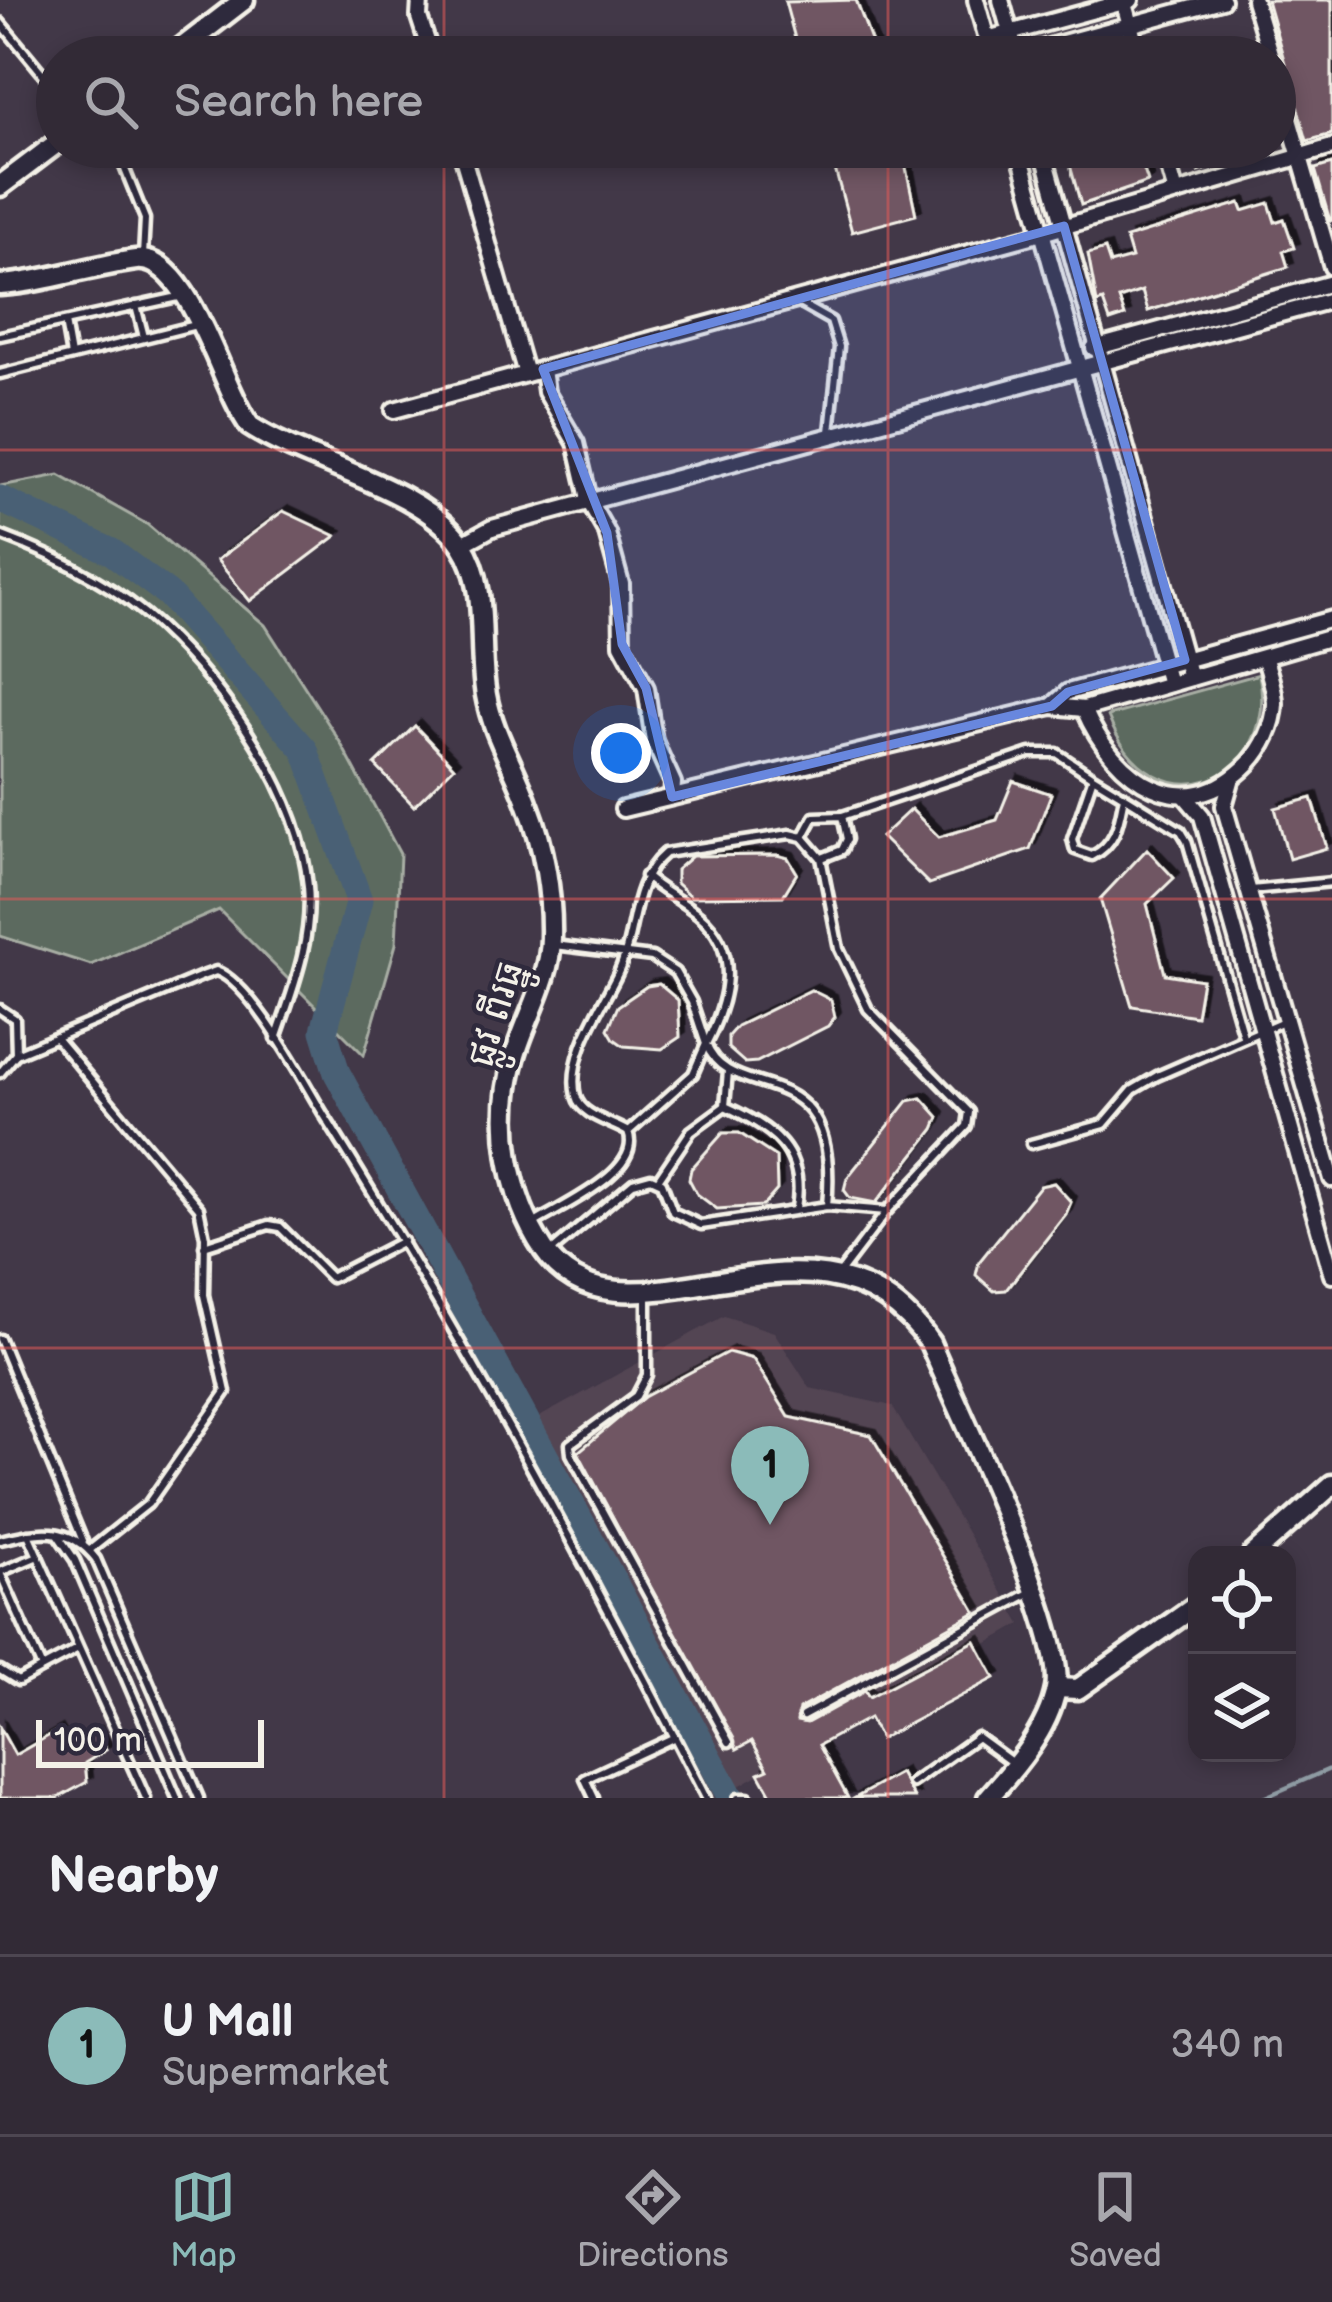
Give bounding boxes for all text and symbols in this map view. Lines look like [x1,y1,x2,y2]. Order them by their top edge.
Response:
search box [36,36,1296,168]
icon: search [78,69,144,135]
text: Search here [174,75,423,130]
your location [591,723,651,783]
street label: ផ្លូវ ពីរធ្នូ [458,955,544,1076]
pin: 1 [731,1426,809,1525]
map controls [1188,1546,1296,1762]
button: locate [1188,1546,1296,1654]
button: layers [1188,1654,1296,1762]
scale bar [36,1714,264,1767]
text: 100 m [54,1721,142,1761]
text: Nearby [48,1846,219,1907]
text: U Mall [162,1995,293,2050]
text: 1 [79,2022,95,2069]
text: 340 m [1171,2022,1284,2069]
text: Supermarket [162,2050,389,2097]
tab: Map [170,2164,237,2276]
tab: Directions [577,2164,729,2276]
tab: Saved [1069,2164,1162,2276]

